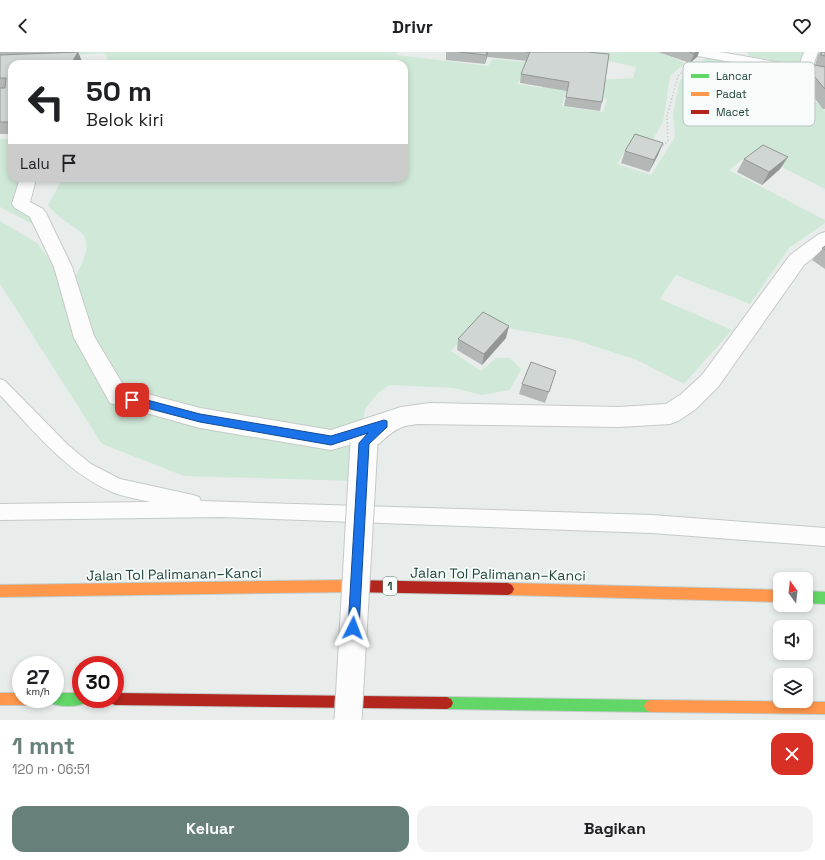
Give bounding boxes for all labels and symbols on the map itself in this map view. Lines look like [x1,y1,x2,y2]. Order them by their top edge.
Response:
legend [683,62,815,126]
text: Lancar [716,69,752,83]
text: Padat [716,87,747,101]
text: Macet [716,105,750,119]
pin [115,383,149,417]
street label: Jalan Tol Palimanan–Kanci [86,563,262,585]
street label: Jalan Tol Palimanan–Kanci [410,563,586,585]
north arrow [773,572,813,612]
road number: 1 [383,577,397,595]
position arrow [332,607,374,649]
speed limit sign: 30 [72,656,124,708]

